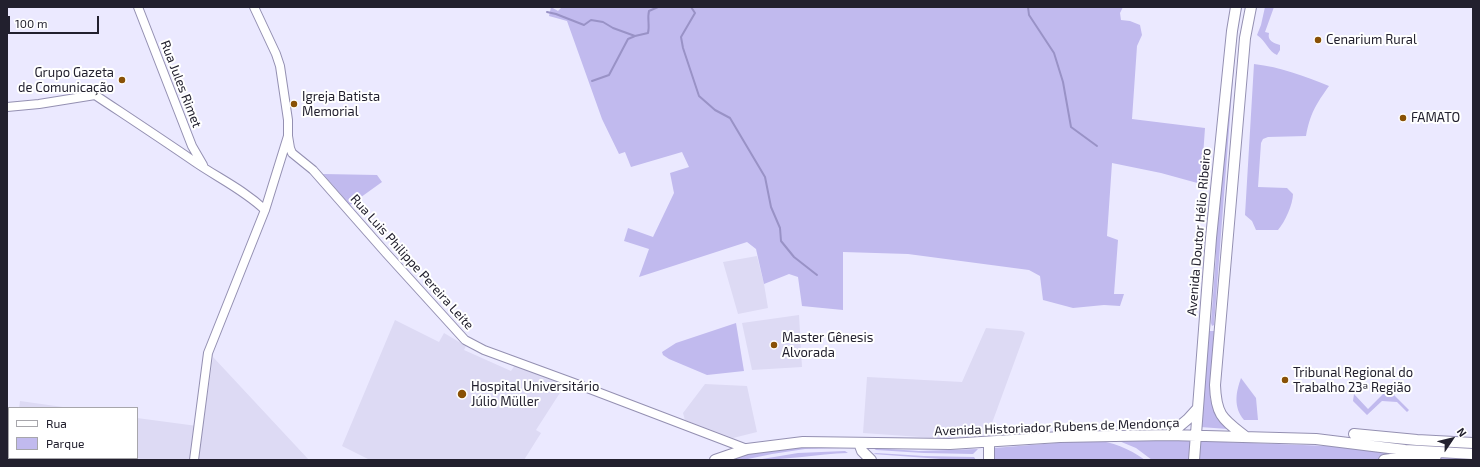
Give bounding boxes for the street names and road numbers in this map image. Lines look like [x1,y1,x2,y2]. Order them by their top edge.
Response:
street label: Rua Jules Rimet [157,38,205,130]
street label: Avenida Doutor Hélio Ribeiro [1184,148,1214,316]
street label: Rua Luis Philippe Pereira Leite [347,191,477,333]
street label: Avenida Historiador Rubens de Mendonça [934,415,1180,439]

